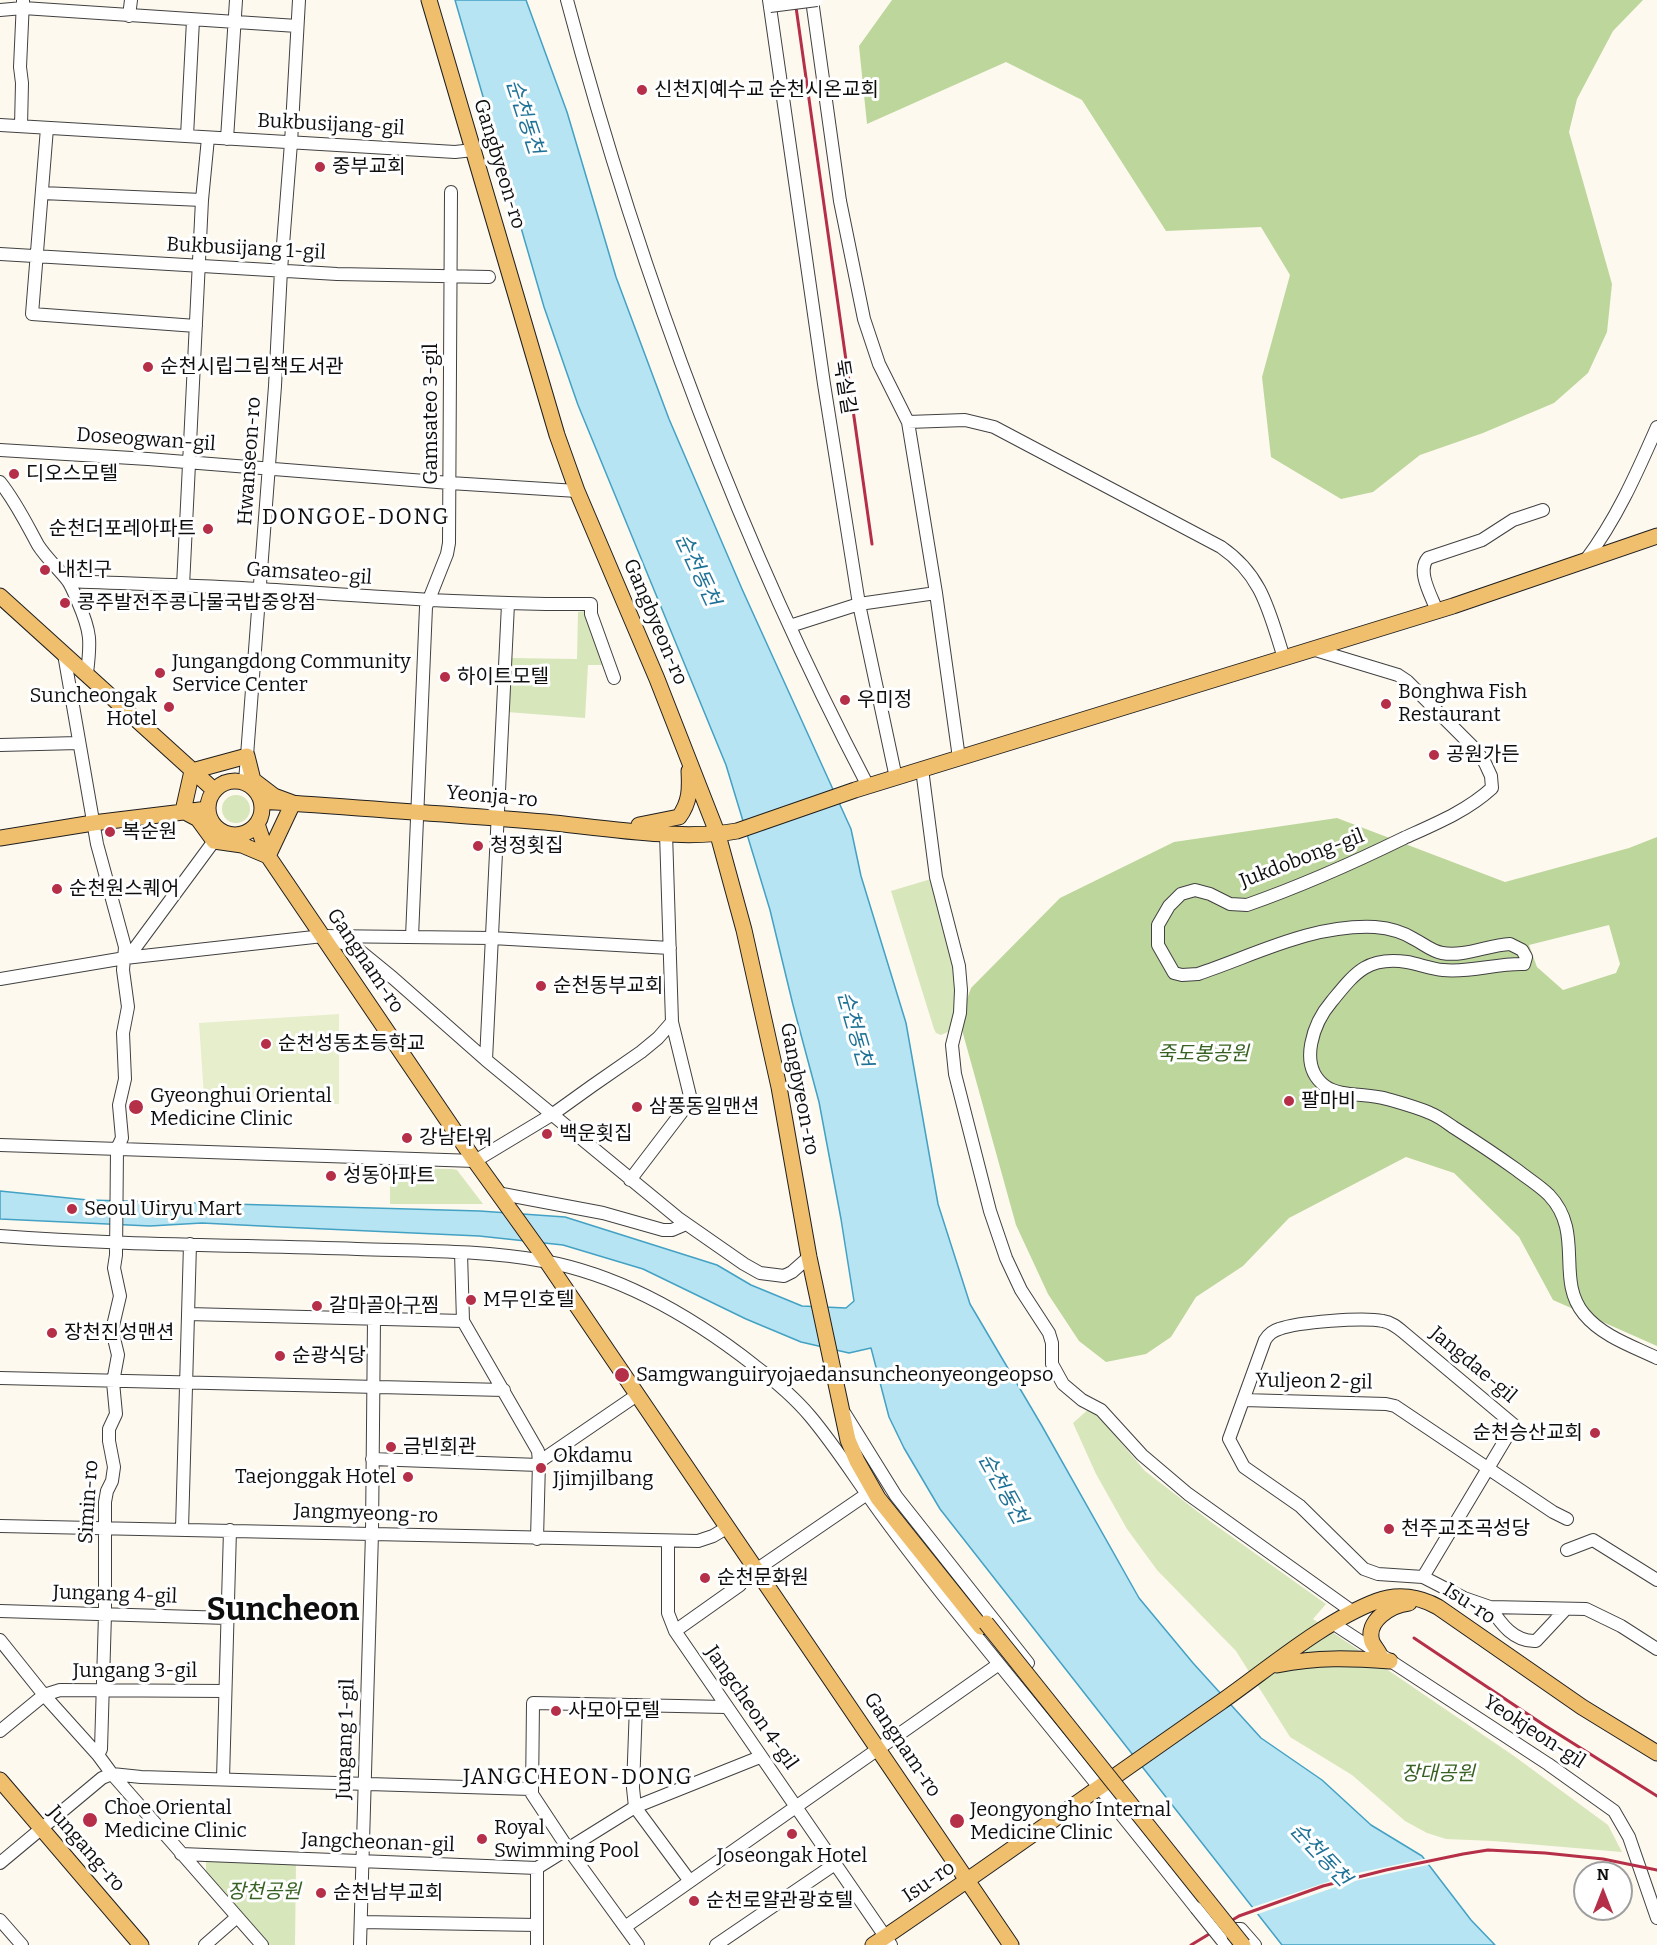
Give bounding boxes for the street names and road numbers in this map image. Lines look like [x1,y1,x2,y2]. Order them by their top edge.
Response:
street label: Gangbyeon-ro [468,96,530,232]
street label: Bukbusijang-gil [257,109,405,141]
street label: Bukbusijang 1-gil [166,233,326,265]
street label: Gamsateo 3-gil [419,343,443,485]
street label: 둑실길 [828,358,860,416]
street label: Hwanseon-ro [234,396,266,526]
street label: Doseogwan-gil [75,423,217,457]
street label: Gangbyeon-ro [618,555,692,689]
street label: Gamsateo-gil [245,558,373,590]
street label: Yeonja-ro [445,781,539,813]
street label: Jukdobong-gil [1236,824,1368,894]
street label: Gangnam-ro [321,904,409,1018]
street label: Gangbyeon-ro [774,1021,824,1157]
street label: Jangdae-gil [1425,1322,1521,1408]
street label: Yuljeon 2-gil [1255,1369,1373,1395]
street label: Simin-ro [74,1459,104,1545]
street label: Jangmyeong-ro [293,1499,439,1529]
street label: Isu-ro [1438,1578,1500,1630]
street label: Jungang 4-gil [52,1581,178,1609]
street label: Jangcheon 4-gil [699,1641,803,1775]
street label: Jungang 3-gil [73,1659,197,1683]
street label: Jungang 1-gil [332,1678,360,1800]
street label: Gangnam-ro [858,1688,946,1802]
street label: Yeokjeon-gil [1478,1690,1590,1774]
street label: Jungang-ro [42,1801,130,1897]
street label: Jangcheonan-gil [301,1828,455,1858]
street label: Isu-ro [898,1856,960,1908]

